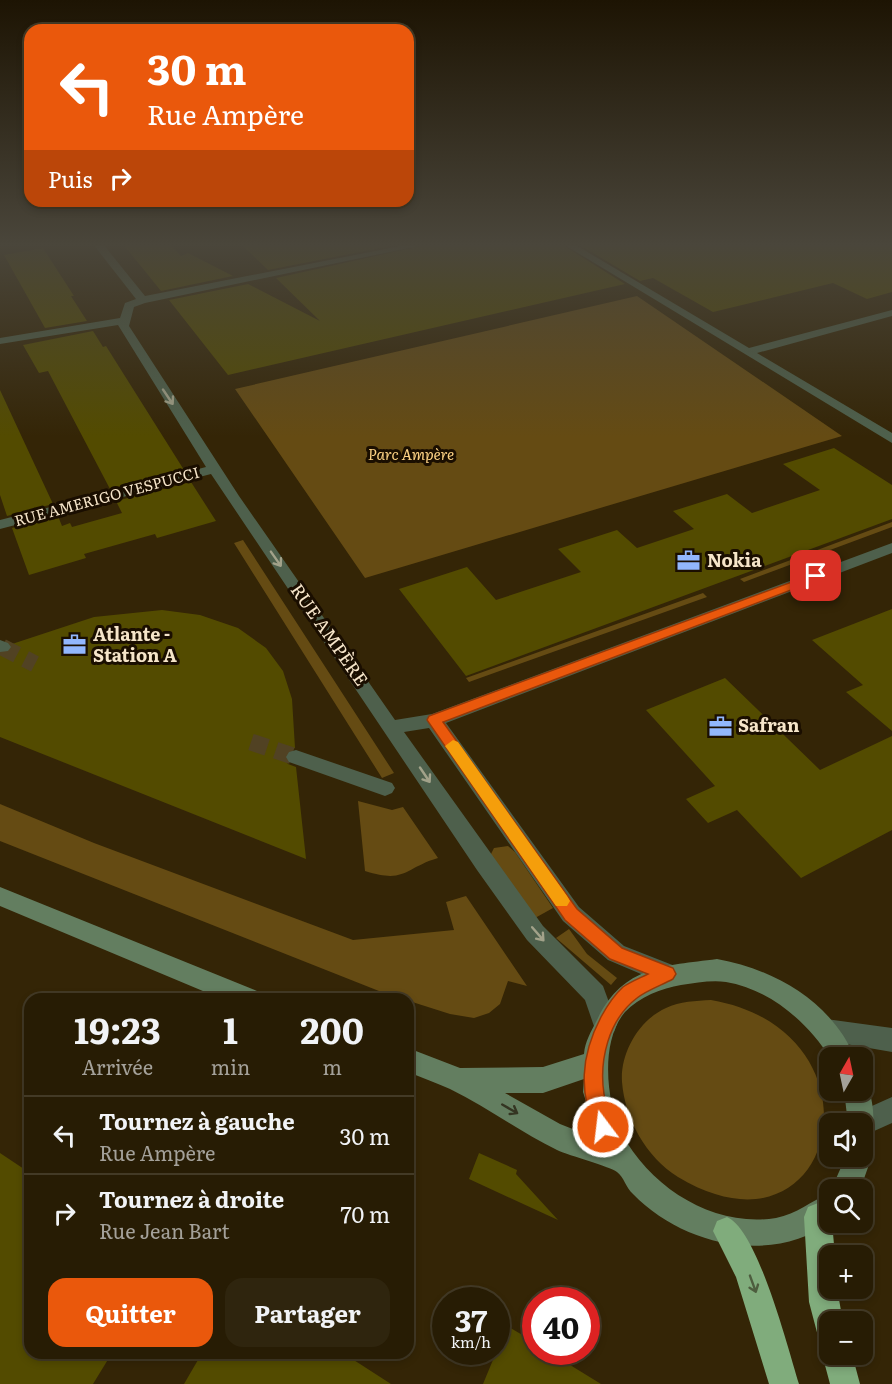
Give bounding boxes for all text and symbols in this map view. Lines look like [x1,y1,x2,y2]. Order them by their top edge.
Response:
text: 30 m [147,36,247,98]
icon: left [48,48,126,126]
text: Rue Ampère [147,93,304,133]
text: Puis [48,162,92,195]
icon: right [104,162,137,195]
one-way arrow [162,388,175,405]
park label: Parc Ampère [368,442,454,465]
street label: RUE AMERIGO VESPUCCI [12,460,202,531]
place label: Nokia [707,546,762,573]
office icon: Nokia [676,548,702,574]
one-way arrow [270,550,282,567]
pin [790,550,841,601]
icon: arrive [799,559,832,592]
street label: RUE AMPÈRE [285,577,376,691]
place label: Atlante - Station A [93,620,177,668]
office icon: Atlante - Station A [62,632,88,658]
place label: Safran [738,711,800,738]
office icon: Safran [707,713,733,739]
one-way arrow [418,767,431,784]
one-way arrow [531,926,544,942]
text: 19:23 [74,1002,161,1055]
text: 1 [223,1002,238,1055]
text: 200 [300,1002,364,1055]
north arrow [819,1047,873,1101]
map controls [819,1047,873,1365]
text: Arrivée [82,1051,153,1081]
text: min [211,1051,250,1081]
text: m [322,1051,342,1081]
position arrow [571,1095,635,1159]
one-way arrow [501,1103,518,1115]
text: Tournez à gauche [99,1104,295,1137]
button: sound [819,1113,873,1167]
icon: left [48,1119,81,1152]
text: 30 m [340,1119,390,1152]
text: Rue Ampère [99,1137,215,1167]
button: search [819,1179,873,1233]
text: Tournez à droite [99,1182,284,1215]
icon: right [48,1197,81,1230]
text: 70 m [340,1197,390,1230]
text: Rue Jean Bart [99,1215,230,1245]
button: + [819,1245,873,1299]
one-way arrow [749,1274,760,1292]
button: Quitter [48,1278,213,1347]
button: Partager [225,1278,390,1347]
speed limit sign: 40 [522,1287,600,1365]
text: 37 [455,1297,487,1341]
button: − [819,1311,873,1365]
text: km/h [451,1330,491,1353]

